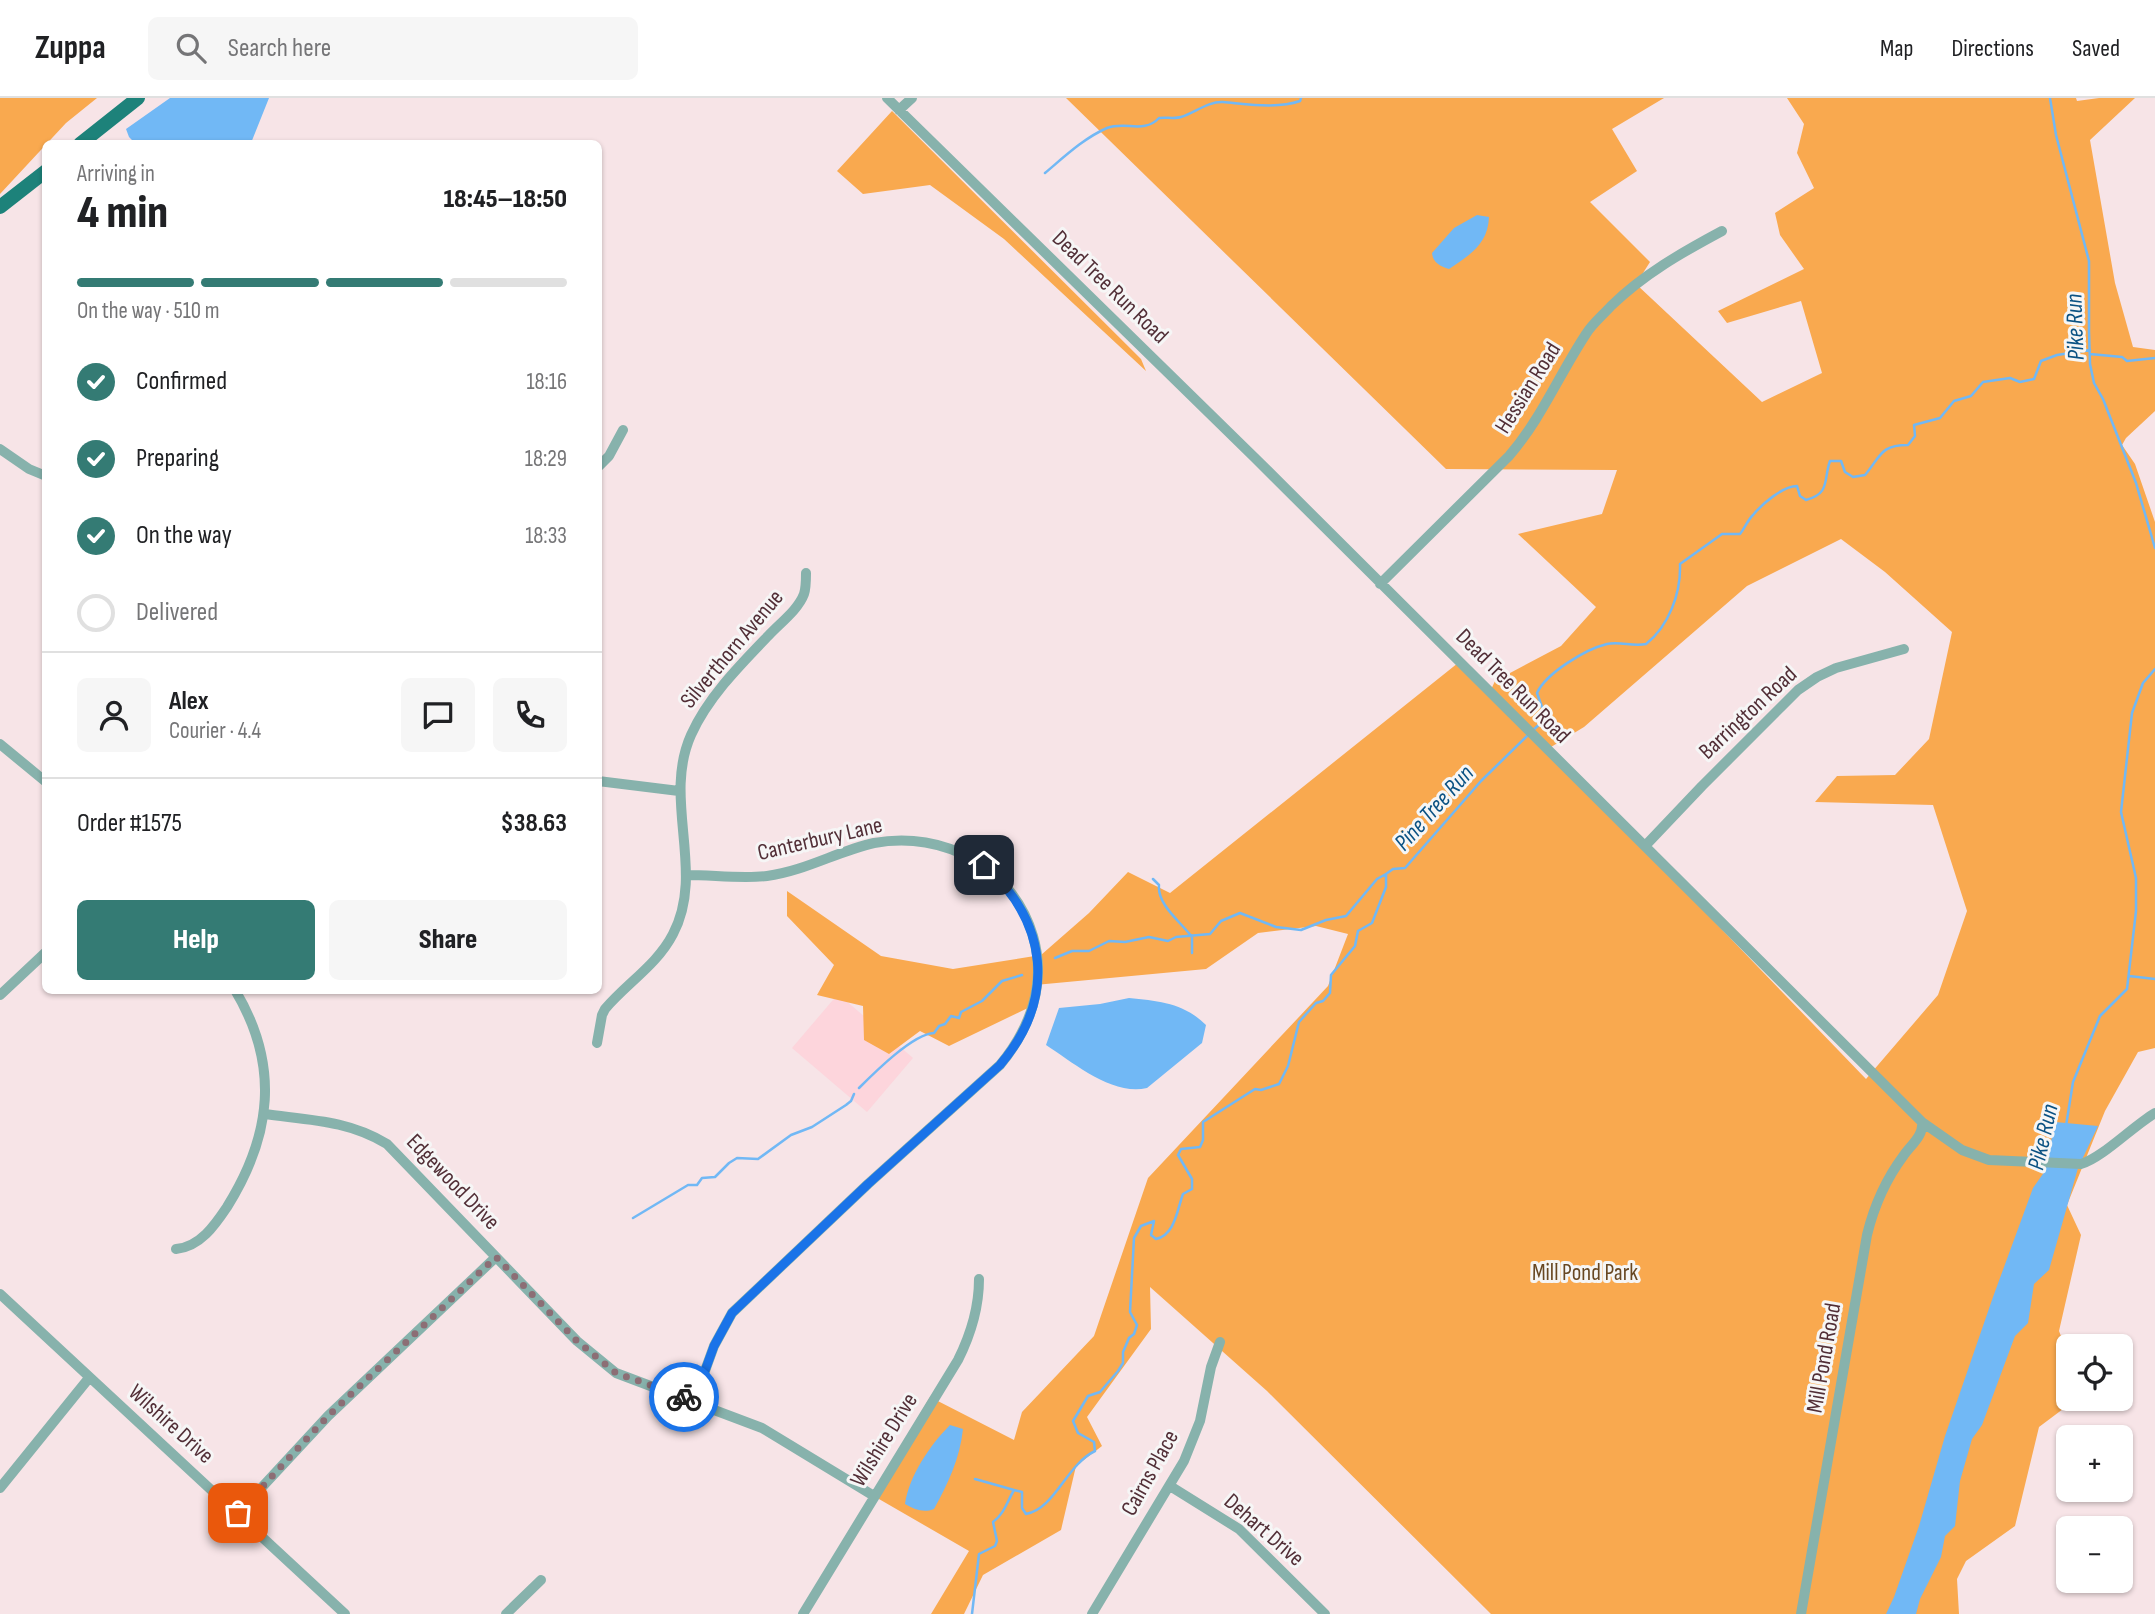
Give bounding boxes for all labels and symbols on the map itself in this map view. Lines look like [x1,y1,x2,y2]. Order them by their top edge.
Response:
street label: Dead Tree Run Road [1046,225,1174,349]
water label: Pike Run [2059,293,2091,361]
street label: Hessian Road [1489,337,1567,439]
street label: Silverthorn Avenue [674,584,790,714]
street label: Dead Tree Run Road [1450,623,1576,749]
street label: Barrington Road [1693,661,1803,765]
water label: Pine Tree Run [1388,759,1480,857]
street label: Canterbury Lane [755,811,885,867]
pin [954,835,1014,895]
water label: Pike Run [2021,1101,2065,1173]
street label: Edgewood Drive [400,1128,506,1236]
park label: Mill Pond Park [1532,1259,1638,1287]
street label: Mill Pond Road [1801,1301,1847,1415]
courier [649,1362,719,1432]
street label: Wilshire Drive [123,1378,219,1470]
street label: Wilshire Drive [844,1388,924,1492]
street label: Cairns Place [1115,1425,1185,1521]
pin [208,1483,268,1543]
street label: Dehart Drive [1218,1488,1310,1572]

